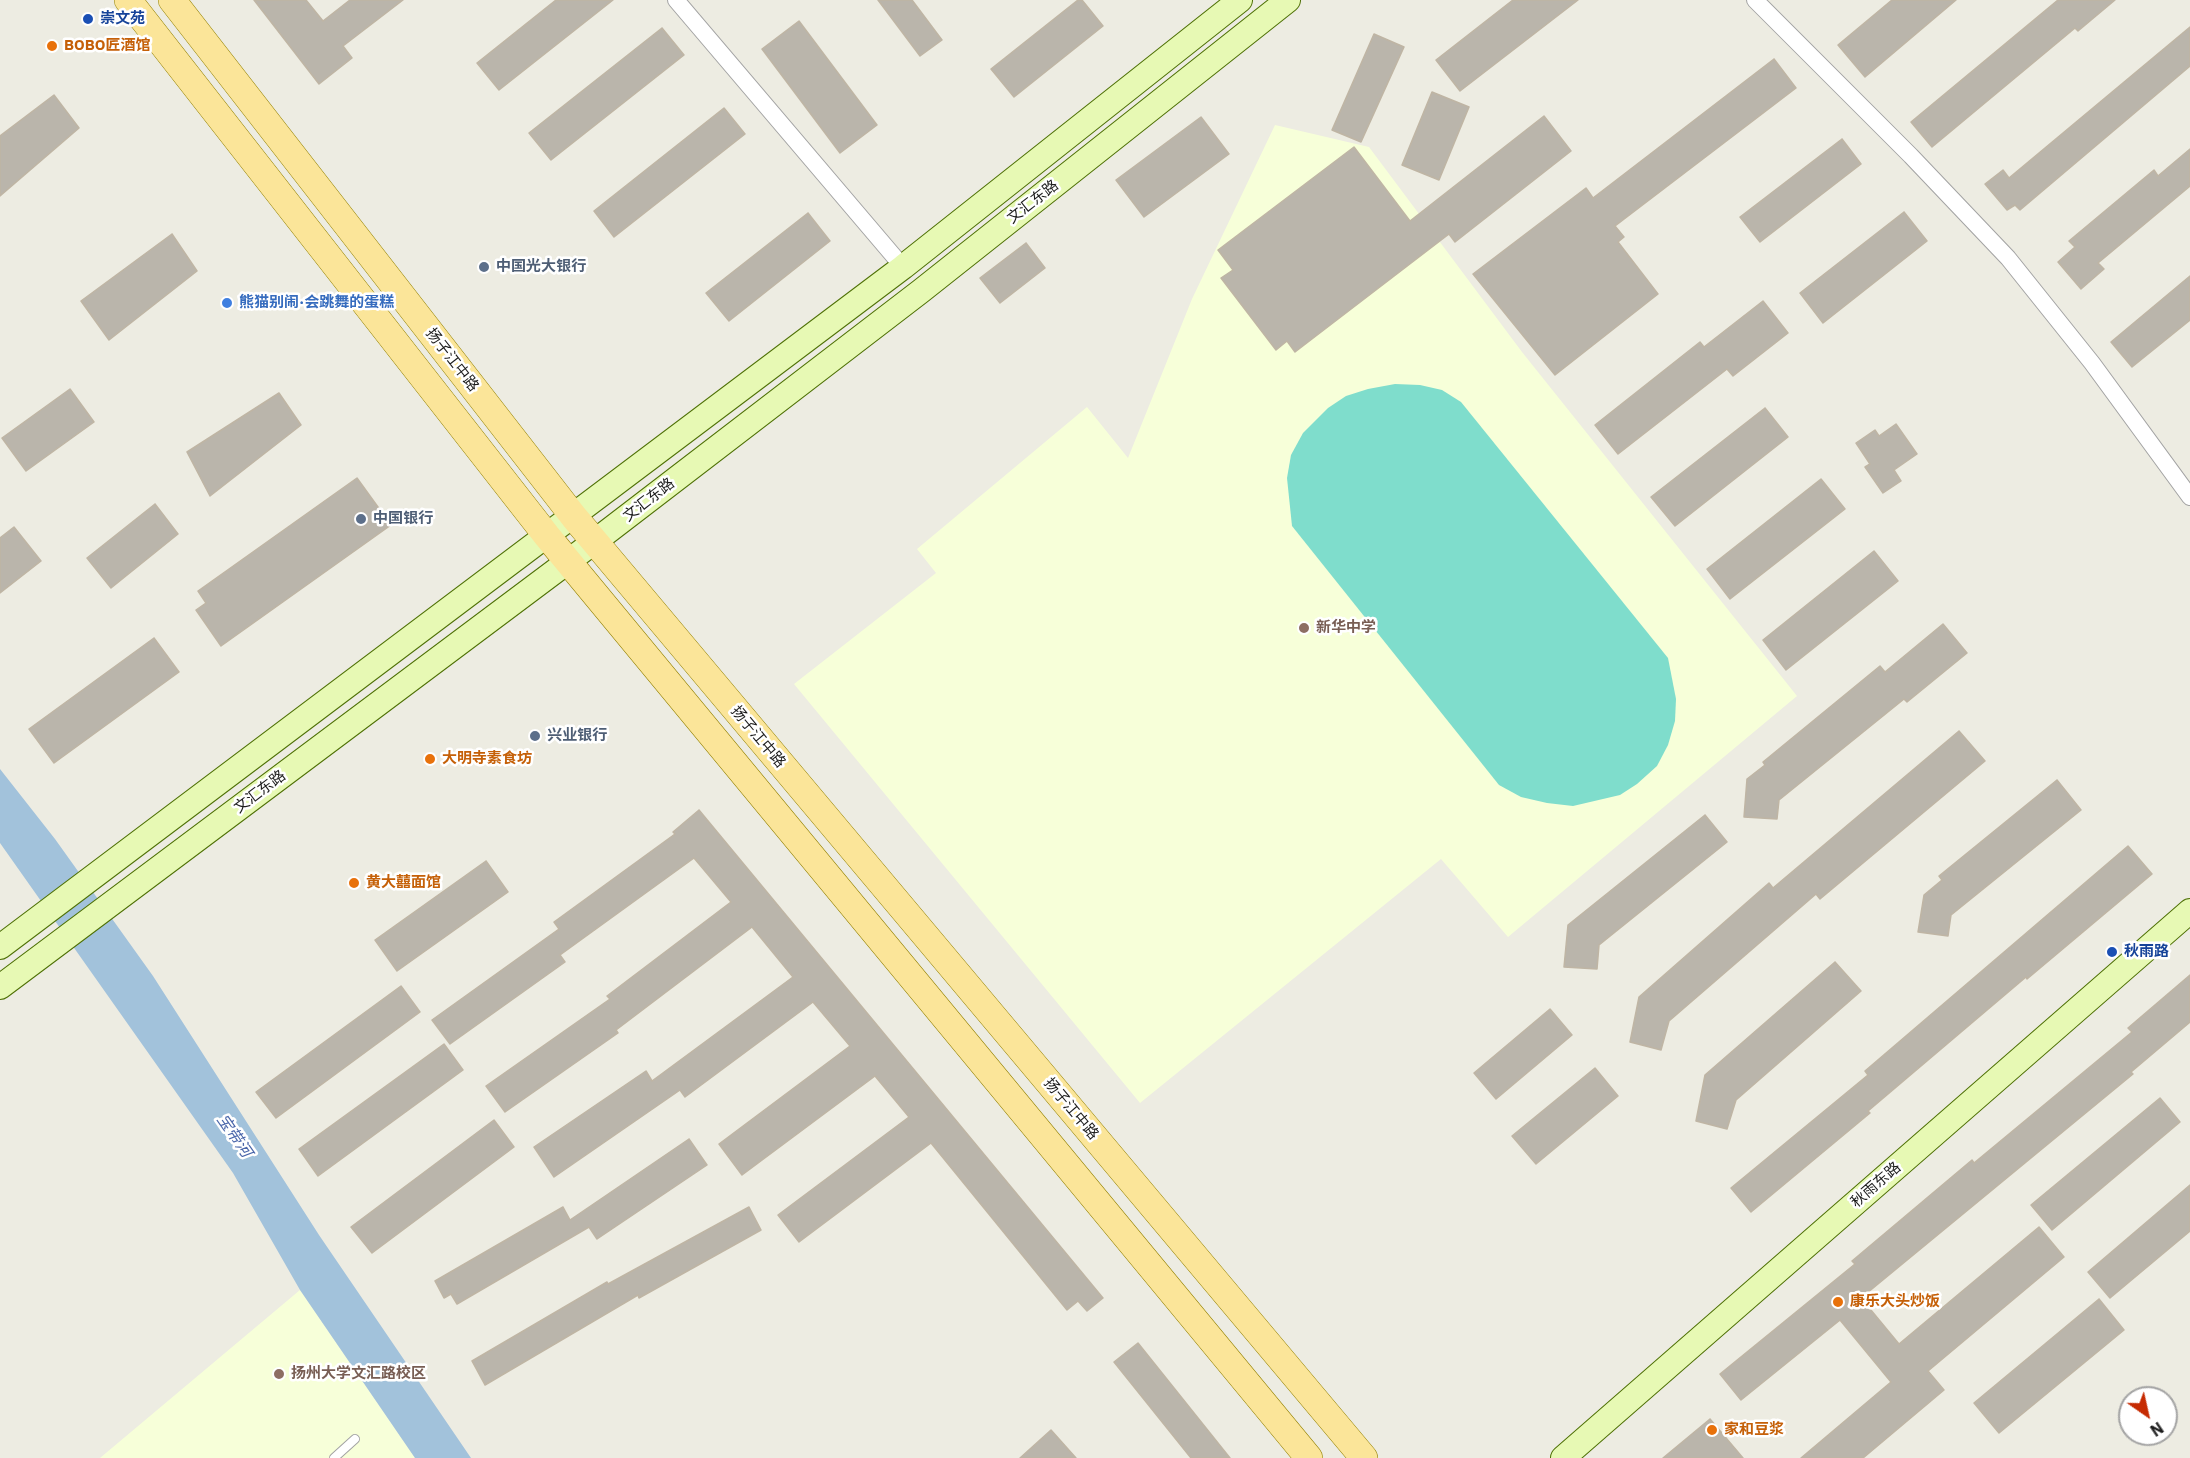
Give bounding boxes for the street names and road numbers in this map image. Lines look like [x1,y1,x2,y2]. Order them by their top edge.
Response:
street label: 文汇东路 [1004,176,1062,228]
street label: 扬子江中路 [422,325,482,395]
street label: 文汇东路 [620,474,678,526]
street label: 扬子江中路 [727,702,789,772]
street label: 文汇东路 [231,767,289,817]
street label: 扬子江中路 [1040,1074,1102,1144]
street label: 秋雨东路 [1847,1159,1905,1211]

